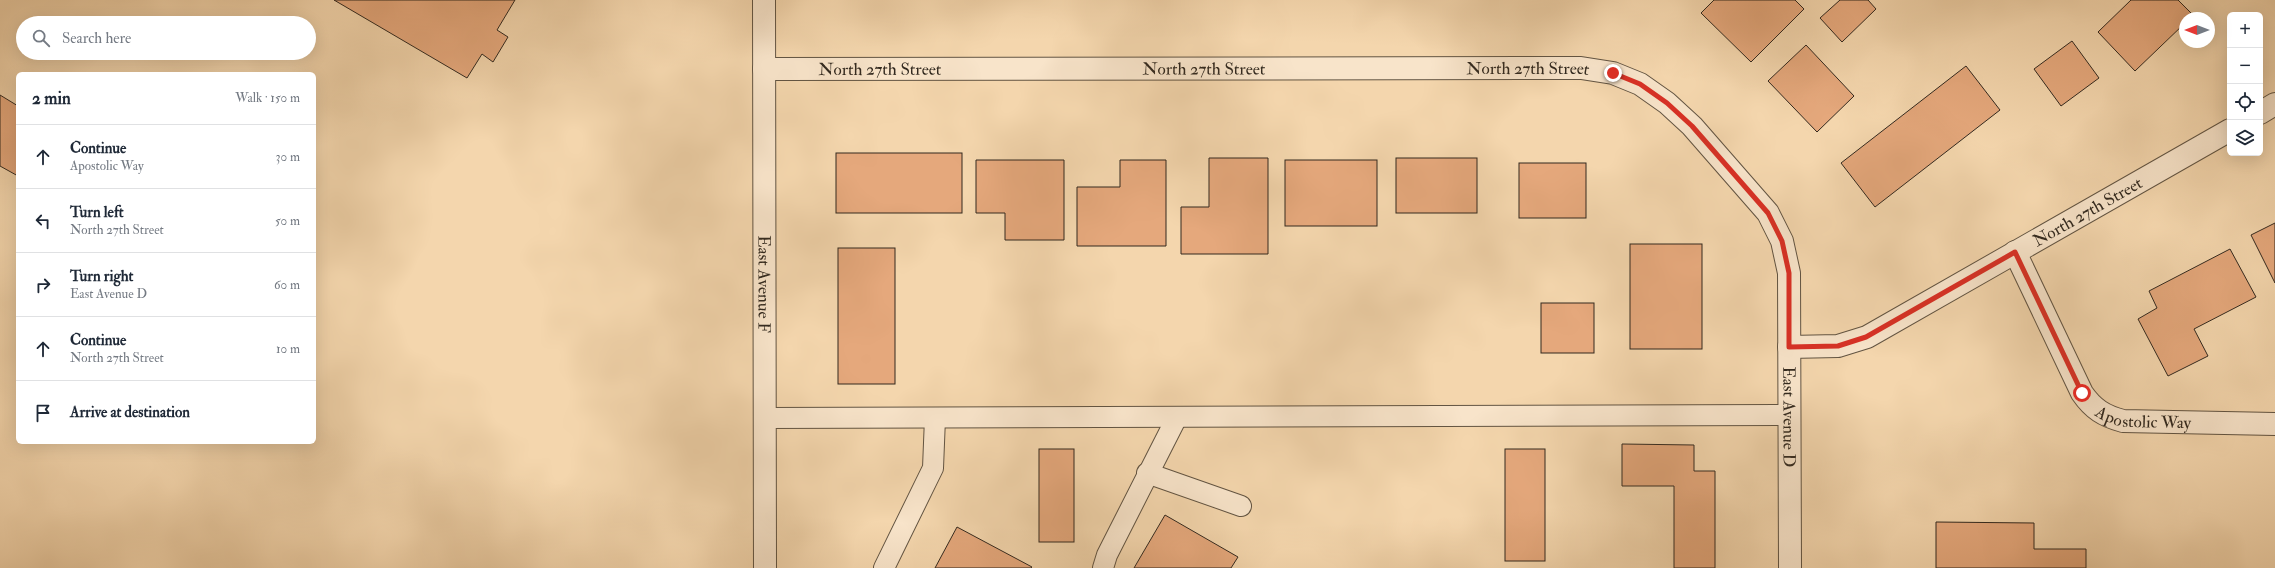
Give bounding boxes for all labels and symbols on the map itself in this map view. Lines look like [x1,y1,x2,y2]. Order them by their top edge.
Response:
north arrow [2179,12,2215,48]
street label: North 27th Street [1143,58,1266,80]
street label: North 27th Street [1467,58,1591,80]
street label: North 27th Street [819,59,942,80]
route end [1604,64,1622,82]
street label: North 27th Street [2029,172,2147,251]
street label: East Avenue F [753,235,775,333]
street label: East Avenue D [1778,366,1800,467]
route start [2073,384,2091,402]
street label: Apostolic Way [2091,401,2192,434]

